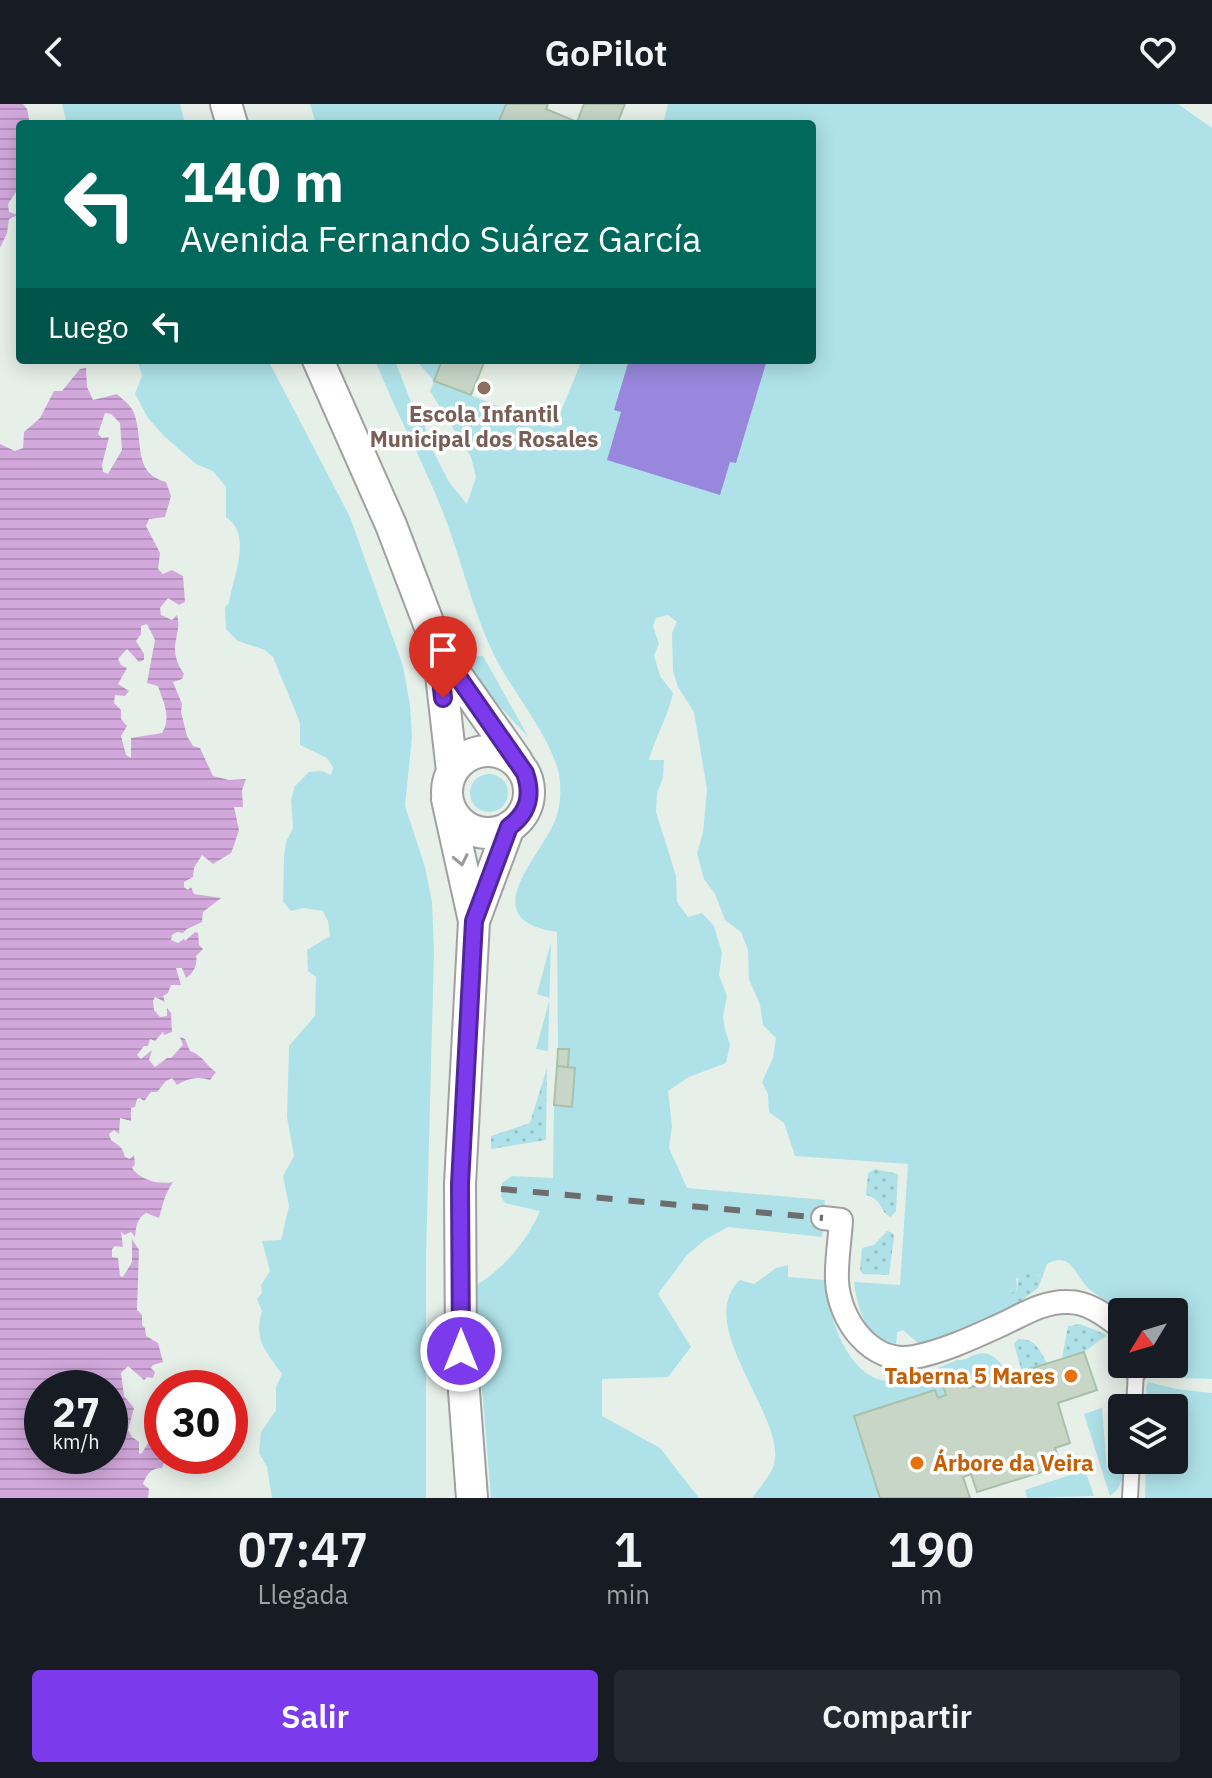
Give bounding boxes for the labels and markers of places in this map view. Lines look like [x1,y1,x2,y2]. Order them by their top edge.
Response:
marker: Escola Infantil Municipal dos Rosales [475,379,493,397]
place label: Escola Infantil Municipal dos Rosales [370,399,598,453]
pin [409,616,477,698]
place label: Taberna 5 Mares [885,1361,1055,1390]
marker: Taberna 5 Mares [1062,1367,1080,1385]
place label: Árbore da Veira [933,1448,1093,1477]
marker: Árbore da Veira [908,1454,926,1472]

